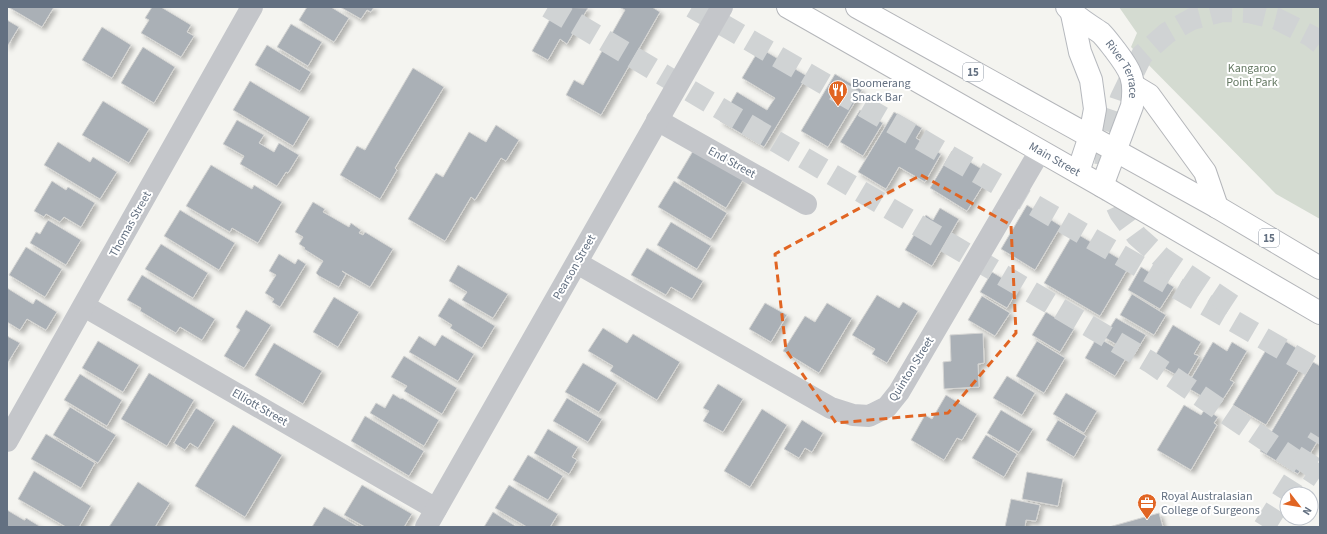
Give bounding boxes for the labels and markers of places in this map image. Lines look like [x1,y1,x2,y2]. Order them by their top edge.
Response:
place label: Boomerang Snack Bar [852,75,911,106]
restaurant icon: Boomerang Snack Bar [827,79,849,107]
place label: Royal Australasian College of Surgeons [1161,488,1260,519]
office icon: Royal Australasian College of Surgeons [1136,492,1158,520]

